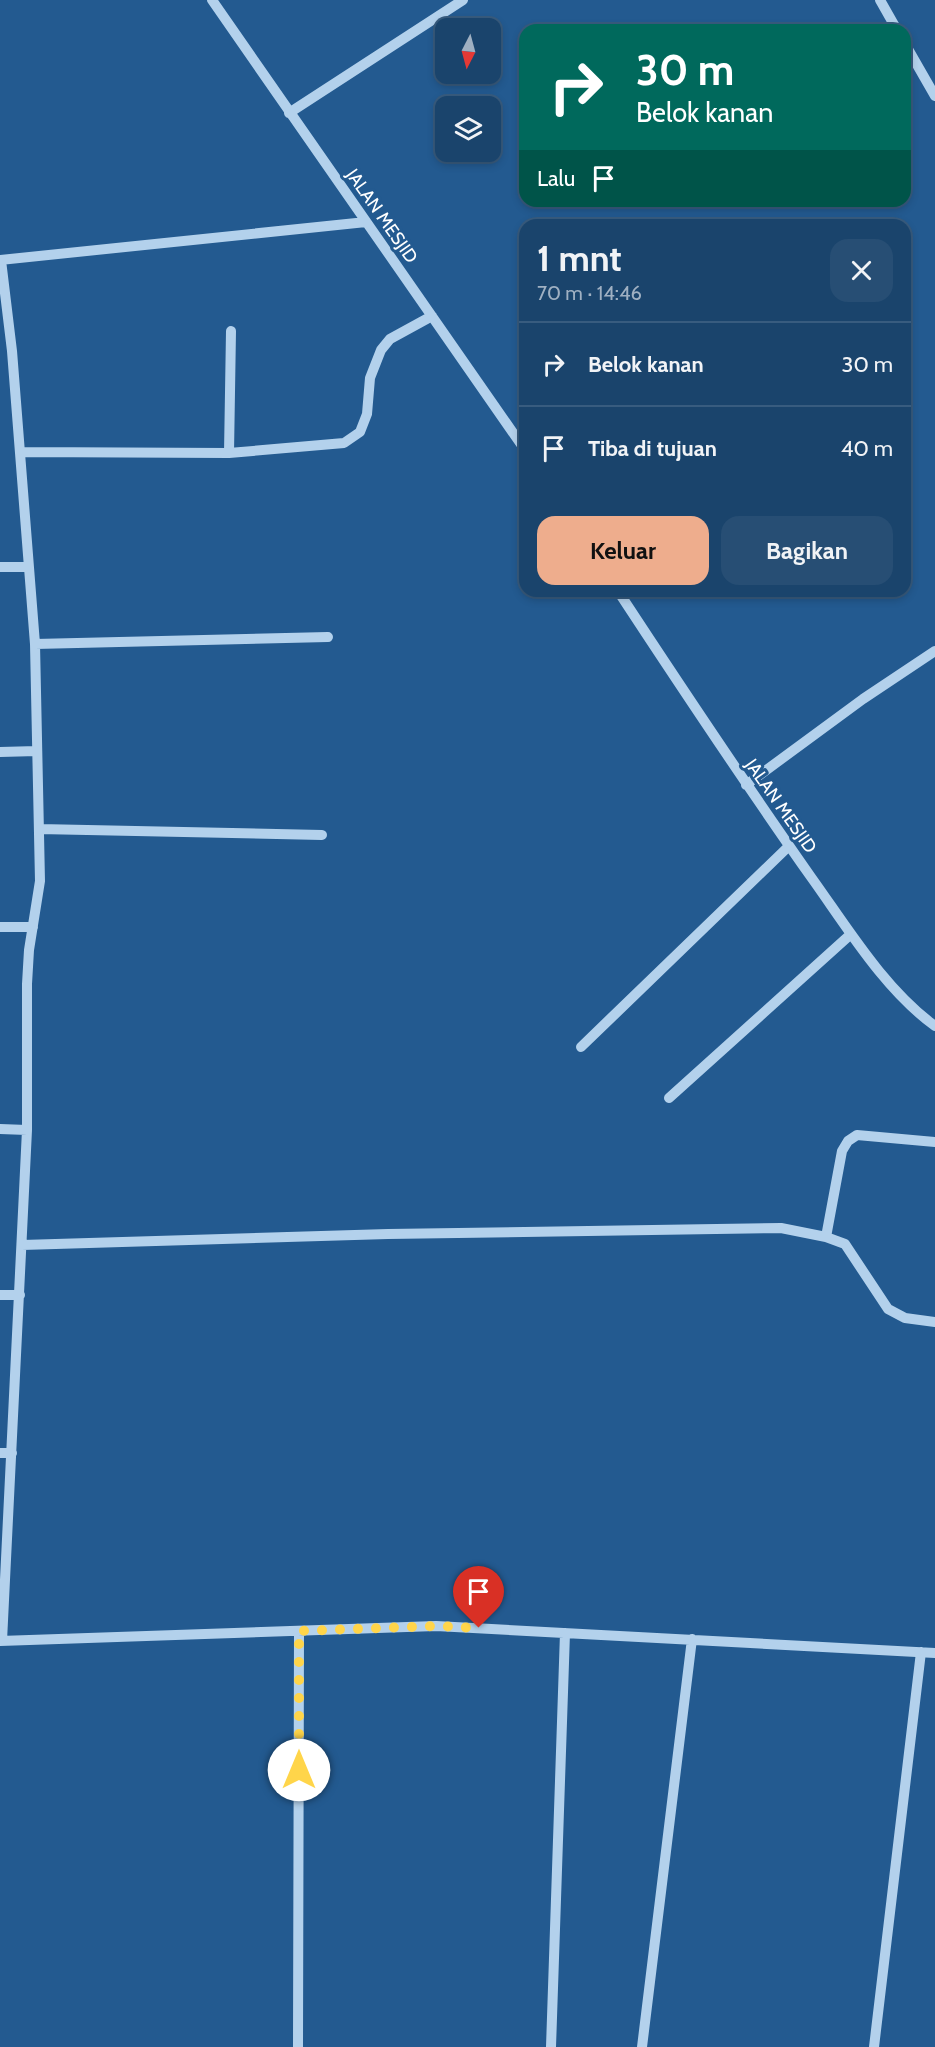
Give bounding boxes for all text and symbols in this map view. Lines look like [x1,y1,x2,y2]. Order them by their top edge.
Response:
north arrow [435,18,501,84]
map controls [435,18,501,162]
text: 30 m [636,44,734,96]
icon: right [537,48,615,126]
button: layers [435,96,501,162]
text: Belok kanan [636,96,773,129]
icon: arrive [587,162,620,195]
street label: JALAN MESJID [341,164,422,267]
text: Lalu [537,165,575,192]
text: 1 mnt [537,236,622,280]
button: close [830,239,893,302]
text: 70 m · 14:46 [537,281,642,305]
icon: right [537,348,570,381]
text: Belok kanan [588,351,704,378]
text: 30 m [841,351,893,378]
icon: arrive [537,432,570,465]
text: Tiba di tujuan [588,435,717,462]
text: 40 m [841,435,893,462]
button: Keluar [537,516,709,585]
button: Bagikan [721,516,893,585]
street label: JALAN MESJID [740,754,821,857]
pin [453,1566,504,1628]
icon: arrive [462,1575,495,1608]
position arrow [267,1738,331,1802]

